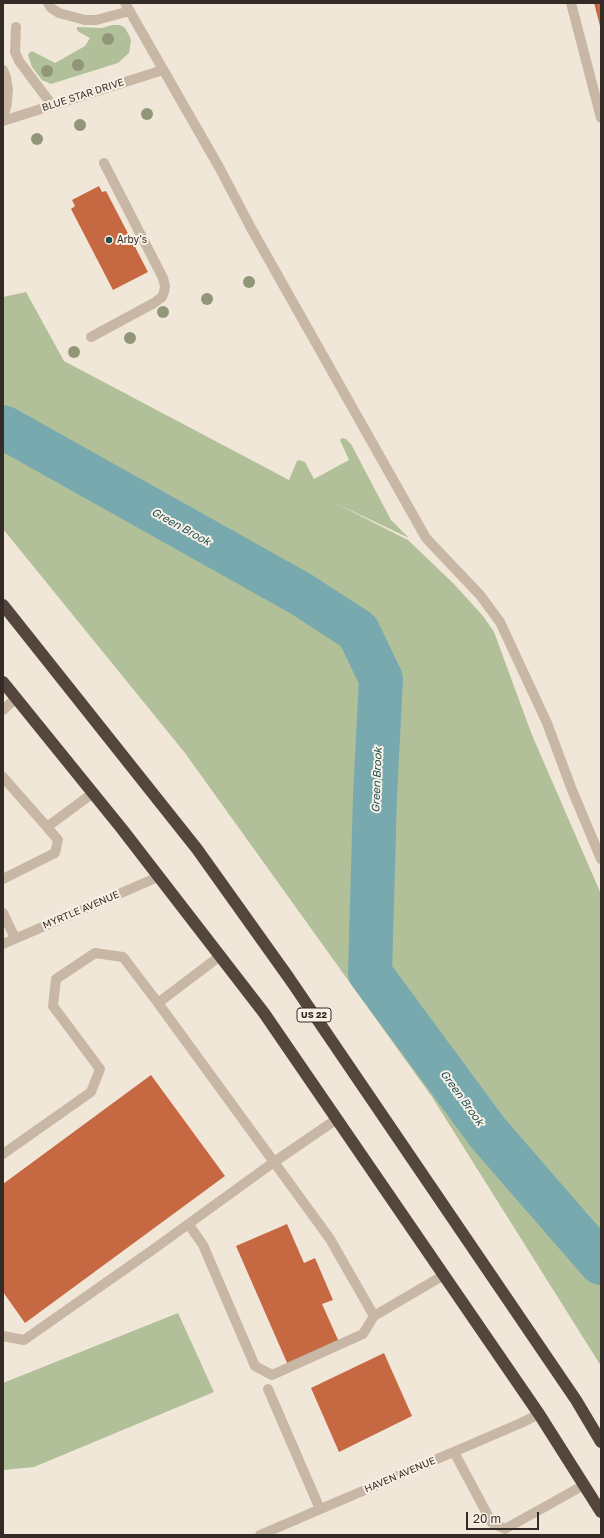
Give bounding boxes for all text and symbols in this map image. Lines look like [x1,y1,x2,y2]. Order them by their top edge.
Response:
street label: BLUE STAR DRIVE [41,76,125,114]
place label: Arby's [117,234,147,246]
marker: Arby's [104,235,114,245]
water label: Green Brook [149,505,213,549]
water label: Green Brook [369,747,385,813]
street label: MYRTLE AVENUE [41,888,121,932]
road number: US 22 [297,1008,331,1022]
water label: Green Brook [438,1068,486,1128]
street label: HAVEN AVENUE [363,1455,437,1495]
scale bar [468,1504,541,1530]
text: 20 m [473,1511,501,1526]

